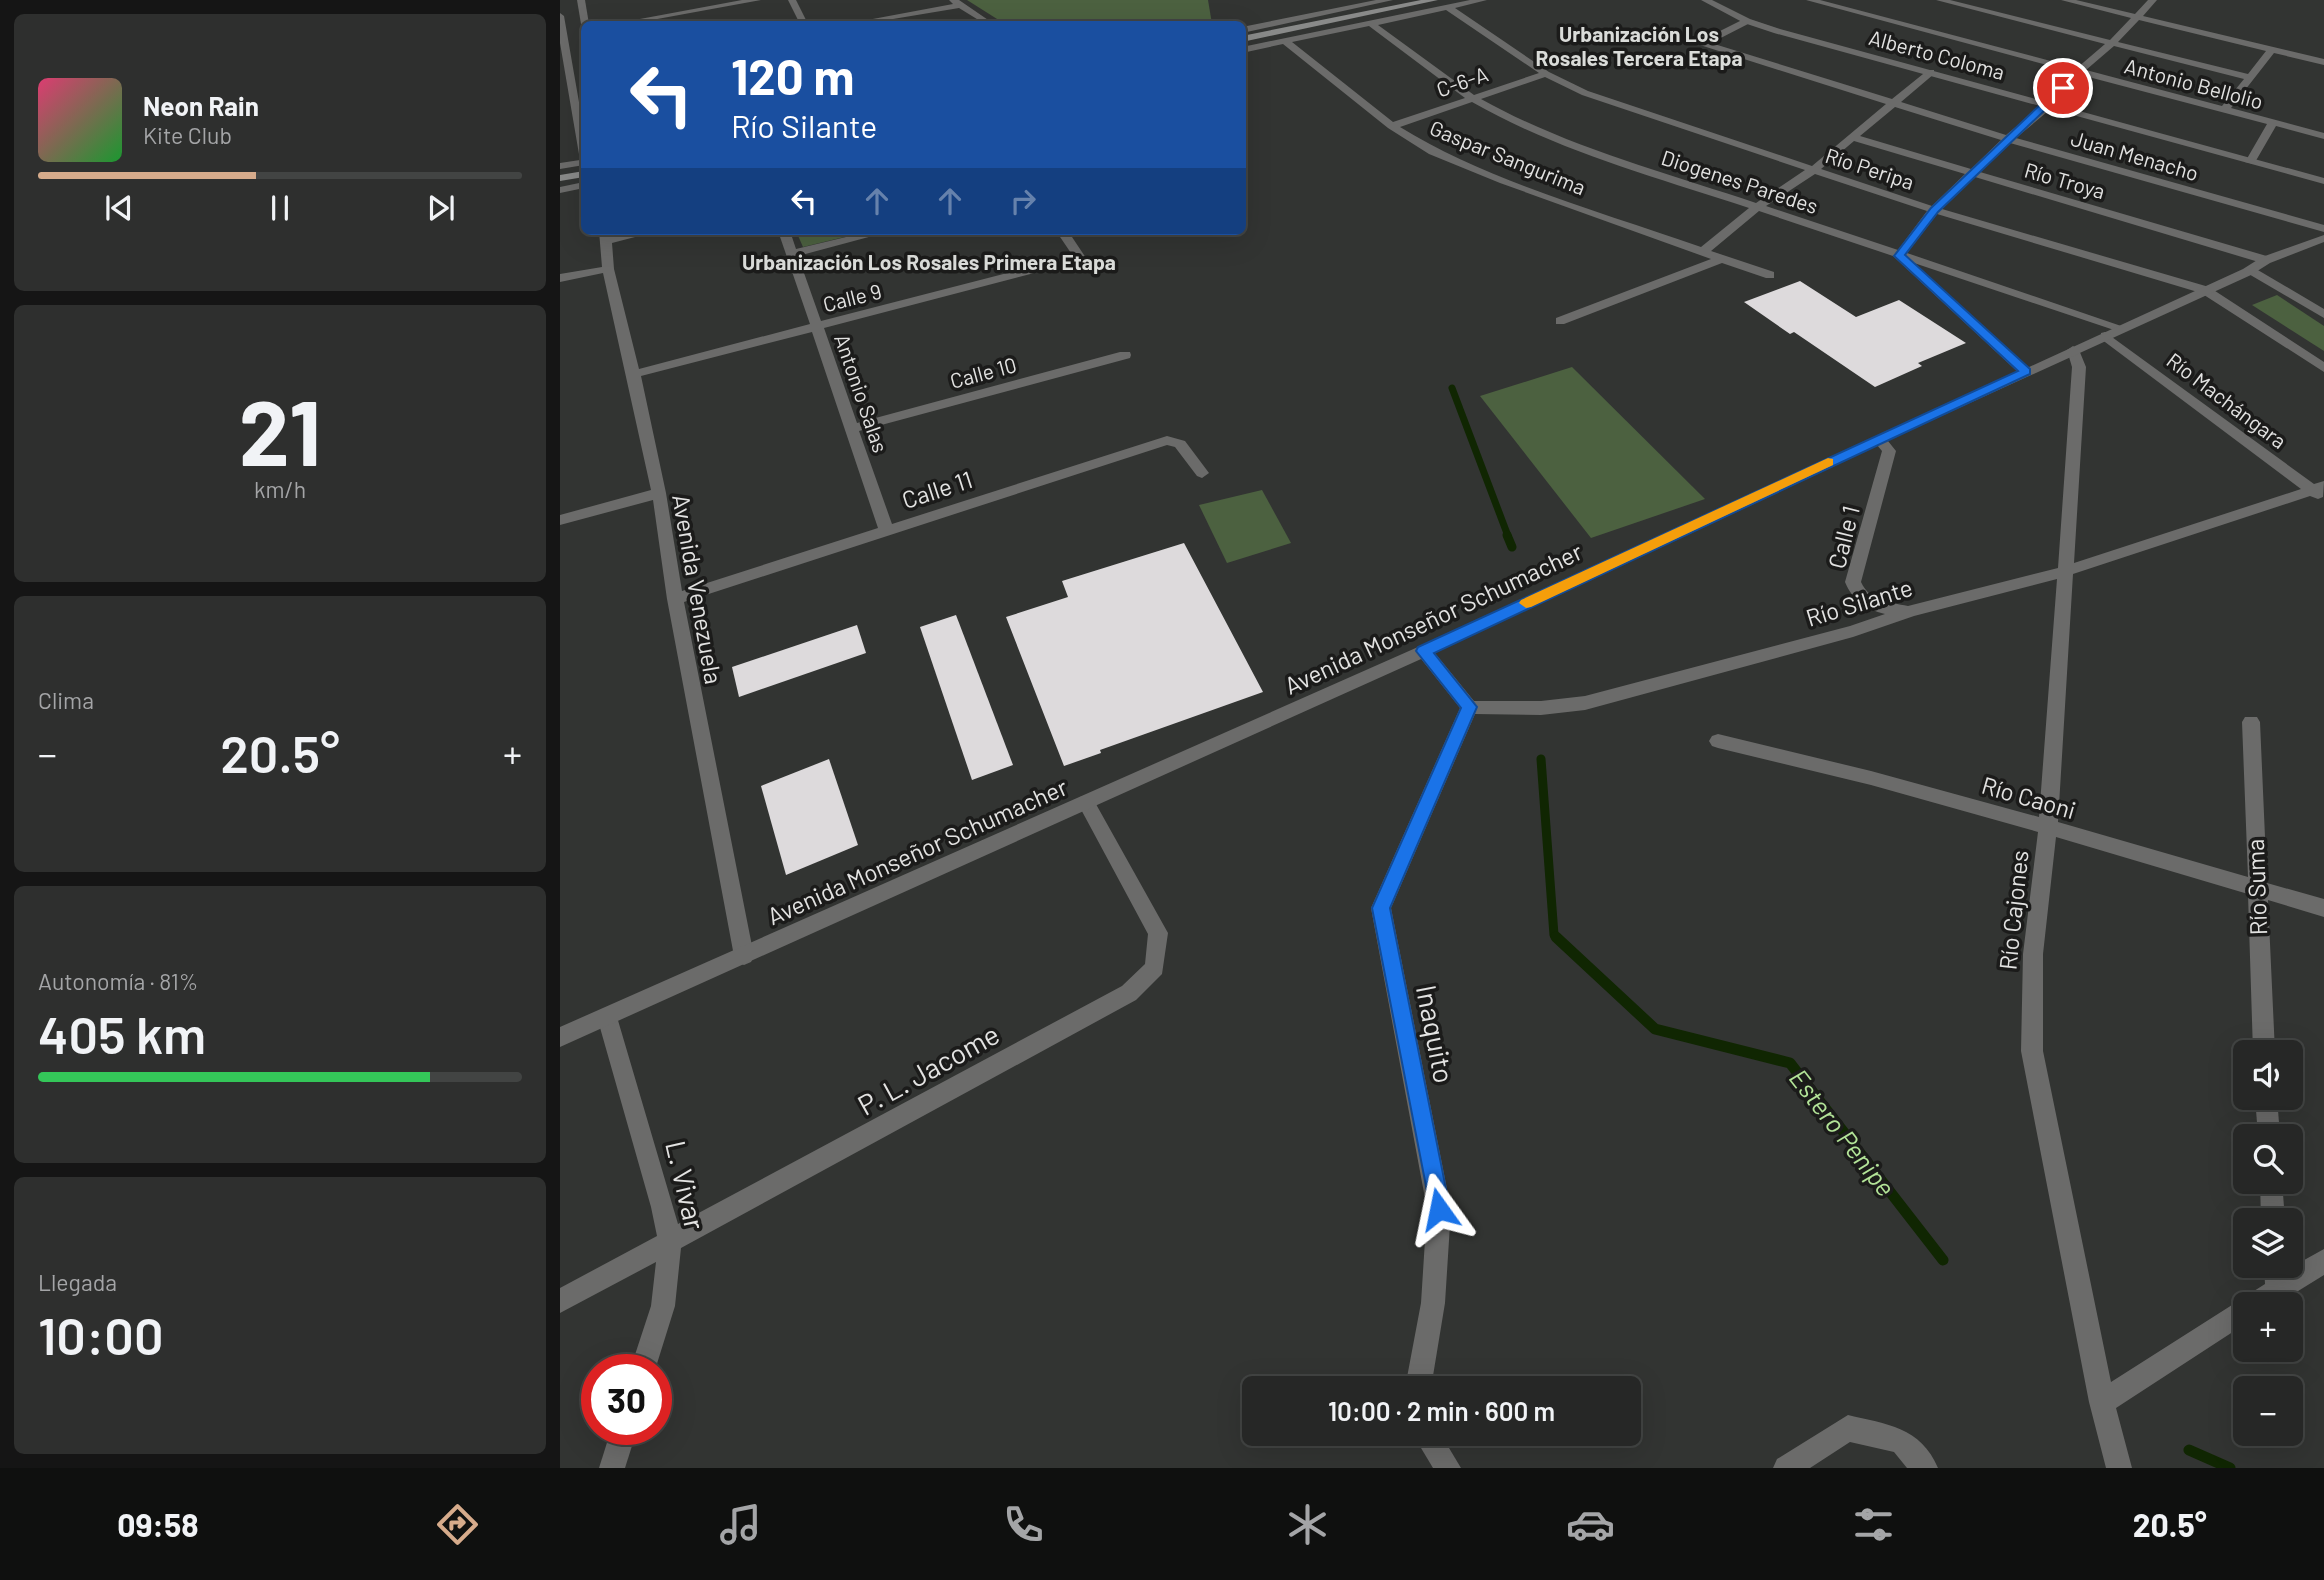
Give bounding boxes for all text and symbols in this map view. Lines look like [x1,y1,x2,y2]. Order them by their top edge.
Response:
district label: Urbanización Los Rosales Tercera Etapa [1535,21,1743,70]
street label: Alberto Coloma [1866,24,2008,84]
text: 120 m [731,46,854,105]
icon: left [616,49,707,140]
street label: Antonio Bellolio [2122,53,2266,113]
pin [2033,58,2093,118]
street label: C-6-A [1433,60,1491,101]
icon: arrive [2044,69,2082,107]
text: Neon Rain [143,90,259,121]
text: Río Silante [731,106,877,144]
street label: Gaspar Sangurima [1427,114,1589,200]
text: Kite Club [143,121,232,149]
street label: Juan Menacho [2068,125,2202,185]
street label: Río Peripa [1823,142,1917,194]
street label: Diogenes Paredes [1659,144,1821,218]
street label: Río Troya [2022,157,2108,203]
icon: left [785,182,823,220]
icon: ahead [858,182,896,220]
icon: ahead [931,182,969,220]
icon: right [1004,182,1042,220]
icon: previous [100,189,138,227]
icon: pause [261,189,299,227]
icon: next [422,189,460,227]
district label: Urbanización Los Rosales Primera Etapa [742,249,1116,274]
street label: Calle 9 [820,278,884,316]
street label: Antonio Salas [830,330,894,456]
street label: Río Machángara [2162,347,2292,453]
street label: Calle 10 [947,351,1019,393]
text: 21 [239,375,321,484]
street label: Calle 11 [898,464,976,514]
text: km/h [254,475,306,503]
street label: Avenida Venezuela [667,492,729,686]
street label: Calle 1 [1821,503,1865,571]
street label: Avenida Monseñor Schumacher [1280,536,1587,700]
street label: Río Silante [1802,572,1916,632]
text: Clima [38,686,94,714]
text: 20.5° [220,721,340,783]
text: − [38,730,57,776]
text: + [503,730,522,776]
street label: Río Caoni [1979,770,2079,824]
street label: Avenida Monseñor Schumacher [763,772,1072,930]
street label: Río Suma [2240,838,2272,936]
street label: Río Cajones [1992,849,2034,971]
text: Autonomía · 81% [38,967,198,995]
street label: Inaquito [1410,982,1462,1086]
text: 405 km [38,1002,206,1064]
street label: P. L. Jacome [851,1016,1005,1122]
map controls [2233,1040,2303,1446]
button: sound [2233,1040,2303,1110]
water label: Estero Penipe [1784,1062,1902,1202]
button: search [2233,1124,2303,1194]
street label: L. Vivar [659,1137,713,1233]
position arrow [1402,1172,1476,1246]
button: layers [2233,1208,2303,1278]
text: Llegada [38,1268,117,1296]
button: + [2233,1292,2303,1362]
text: 10:00 [38,1303,163,1365]
speed limit sign: 30 [581,1354,672,1445]
button: − [2233,1376,2303,1446]
text: 10:00 · 2 min · 600 m [1328,1395,1555,1426]
icon: directions [433,1500,482,1549]
icon: music [716,1500,765,1549]
icon: phone [999,1500,1048,1549]
icon: climate [1283,1500,1332,1549]
icon: car [1566,1500,1615,1549]
icon: filters [1849,1500,1898,1549]
text: 09:58 [117,1505,199,1543]
text: 20.5° [2133,1505,2207,1543]

